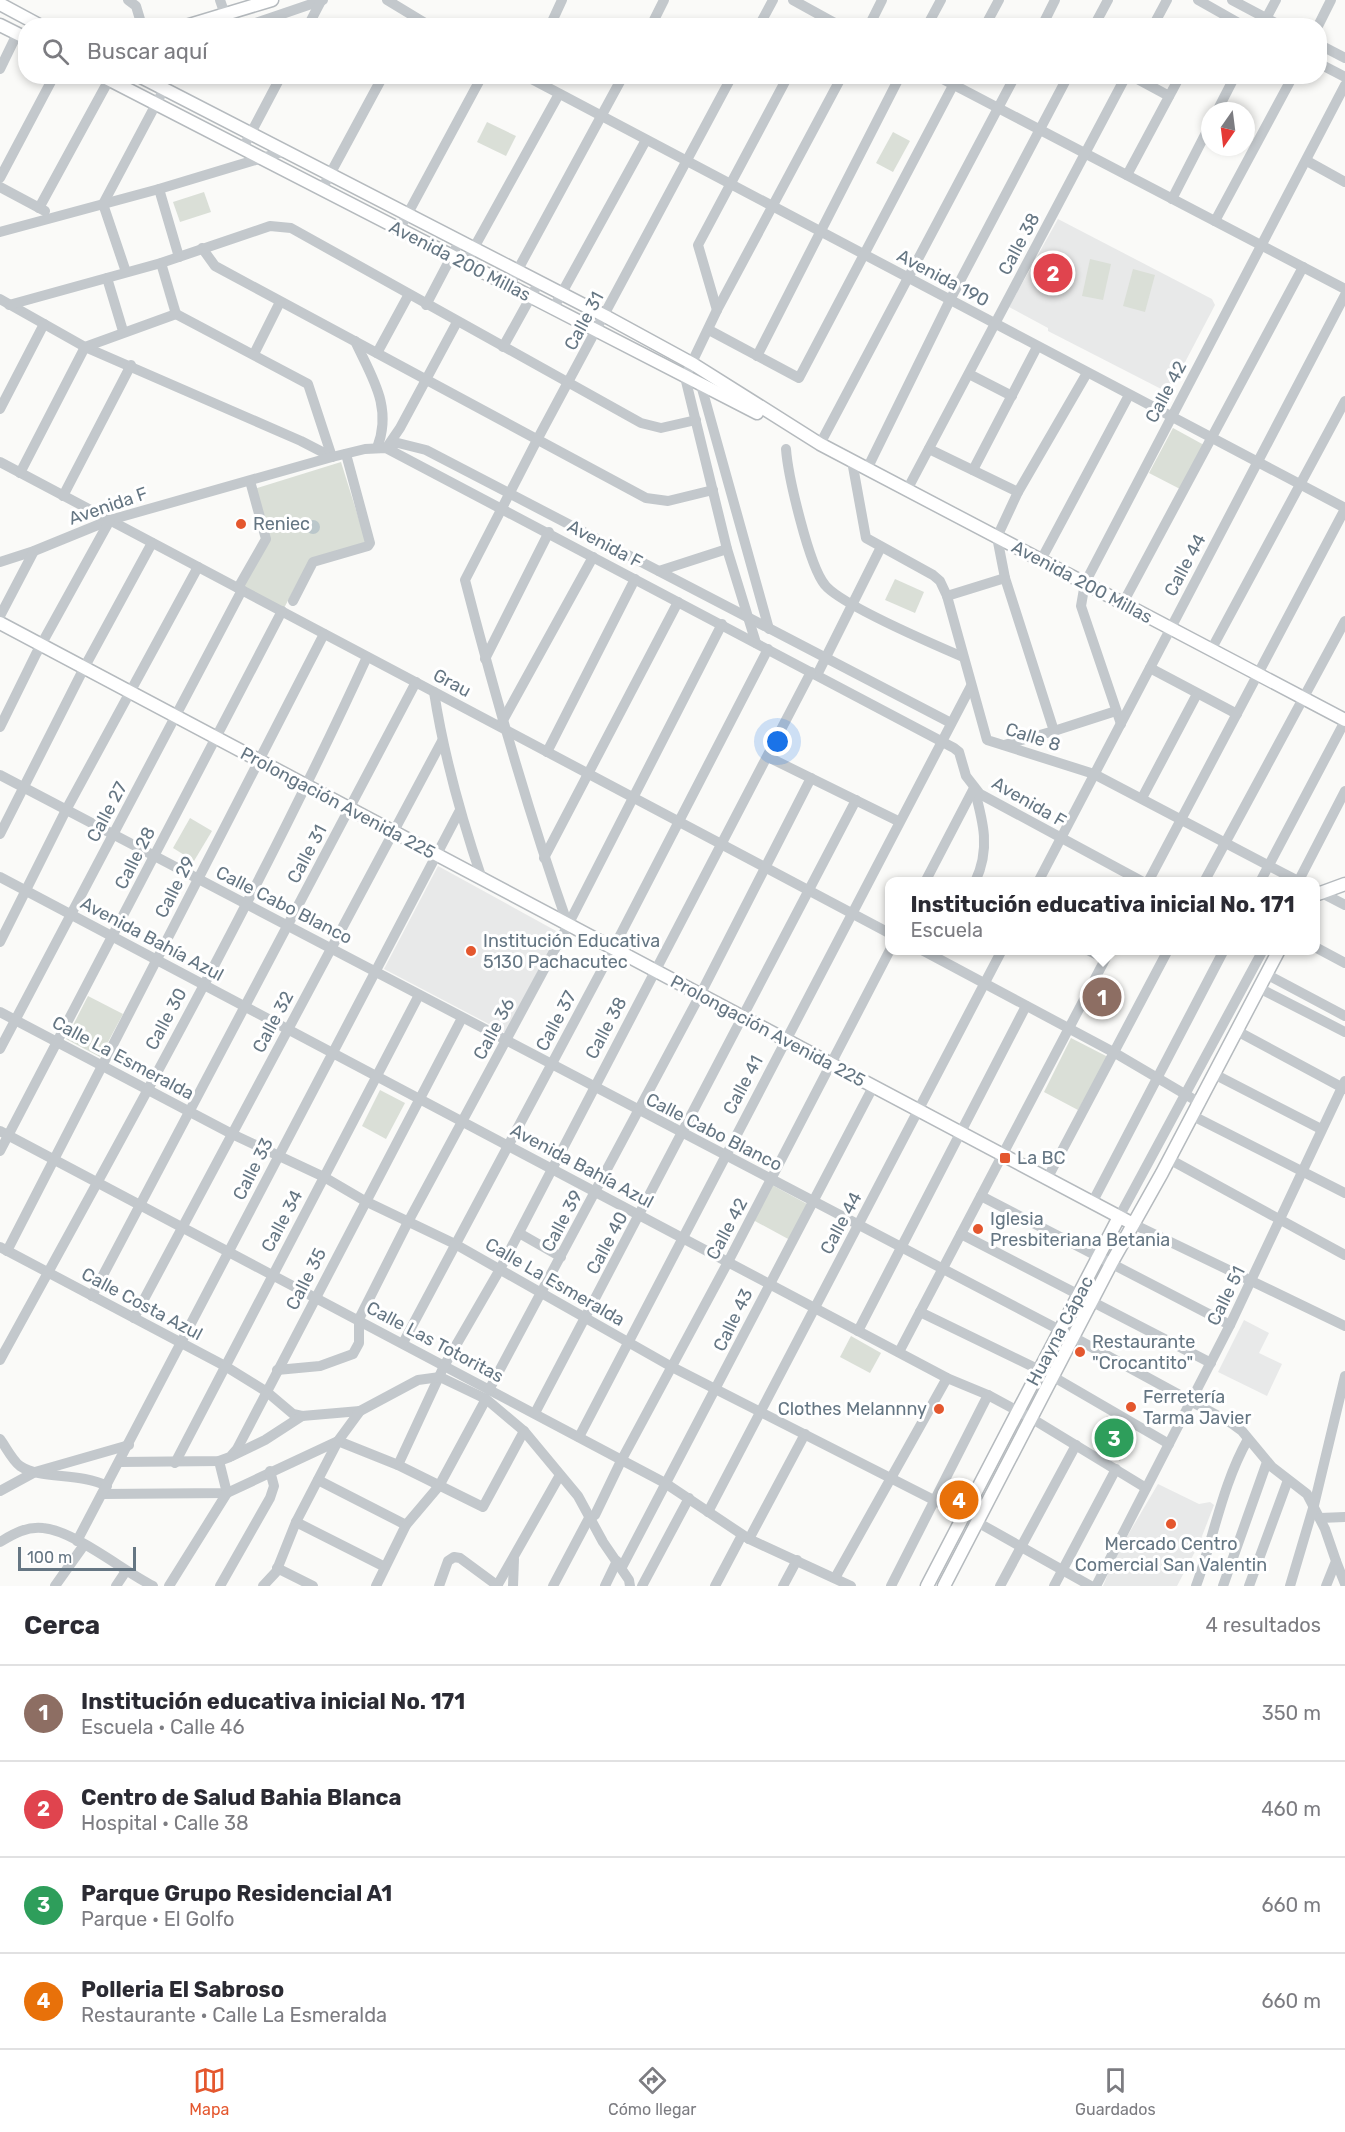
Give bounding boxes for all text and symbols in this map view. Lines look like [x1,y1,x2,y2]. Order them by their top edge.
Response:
search box [18,18,1327,84]
icon: search [39,35,72,68]
text: Buscar aquí [87,38,208,65]
north arrow [1201,102,1255,156]
street label: Calle 38 [993,209,1045,279]
street label: Avenida 200 Millas [386,216,534,306]
street label: Avenida 190 [893,244,993,312]
pin: 2 [1034,250,1072,296]
street label: Calle 31 [559,288,609,354]
street label: Calle 42 [1141,357,1191,427]
street label: Avenida F [66,482,150,530]
place label: Reniec [253,513,310,535]
street label: Avenida F [564,515,646,573]
marker: Reniec [234,517,248,531]
street label: Calle 44 [1159,530,1211,600]
street label: Avenida 200 Millas [1008,536,1156,628]
street label: Grau [429,664,475,702]
street label: Calle 8 [1003,718,1063,756]
your location [763,727,792,756]
street label: Prolongación Avenida 225 [237,742,439,864]
street label: Avenida F [988,772,1070,832]
street label: Calle 27 [82,778,132,846]
street label: Calle 31 [282,821,332,887]
street label: Calle 28 [110,823,160,893]
street label: Calle 29 [150,852,200,922]
street label: Calle Cabo Blanco [212,861,356,949]
popup [885,877,1320,955]
text: Institución educativa inicial No. 171 [910,891,1295,918]
street label: Avenida Bahía Azul [77,892,227,986]
text: Escuela [910,918,983,942]
place label: Institución Educativa 5130 Pachacutec [483,930,660,973]
marker: Institución Educativa 5130 Pachacutec [464,944,478,958]
street label: Prolongación Avenida 225 [667,970,869,1092]
pin: 1 [1082,974,1122,1020]
street label: Calle 30 [140,984,192,1054]
street label: Calle 32 [248,987,298,1057]
street label: Calle 37 [531,987,581,1055]
street label: Calle 38 [580,993,632,1063]
street label: Calle 36 [469,994,519,1064]
street label: Calle La Esmeralda [48,1011,198,1105]
street label: Calle 41 [718,1052,768,1118]
street label: Calle Cabo Blanco [642,1088,786,1176]
street label: Avenida Bahía Azul [507,1119,657,1213]
street label: Calle 33 [228,1134,278,1204]
place label: La BC [1017,1147,1066,1169]
marker: La BC [998,1151,1012,1165]
street label: Calle 34 [257,1186,307,1256]
street label: Calle 39 [537,1186,587,1256]
street label: Calle 44 [815,1188,867,1258]
street label: Calle 42 [702,1194,752,1264]
street label: Calle 40 [581,1208,633,1278]
place label: Iglesia Presbiteriana Betania [990,1208,1170,1251]
marker: Iglesia Presbiteriana Betania [971,1222,985,1236]
street label: Calle La Esmeralda [481,1233,629,1331]
street label: Calle 35 [281,1244,331,1314]
street label: Calle Costa Azul [78,1263,206,1345]
street label: Calle 51 [1202,1263,1250,1329]
street label: Huayna Cápac [1022,1272,1098,1390]
street label: Calle 43 [708,1285,758,1355]
street label: Calle Las Totoritas [363,1297,507,1387]
place label: Restaurante "Crocantito" [1092,1331,1195,1374]
marker: Restaurante "Crocantito" [1073,1345,1087,1359]
place label: Ferretería Tarma Javier [1143,1386,1251,1429]
place label: Clothes Melannny [778,1398,927,1420]
marker: Ferretería Tarma Javier [1124,1400,1138,1414]
marker: Clothes Melannny [932,1402,946,1416]
pin: 3 [1094,1416,1134,1460]
pin: 4 [940,1478,978,1522]
marker: Mercado Centro Comercial San Valentin [1164,1517,1178,1531]
place label: Mercado Centro Comercial San Valentin [1075,1533,1267,1576]
scale bar [18,1544,136,1572]
text: 100 m [27,1548,72,1567]
text: Cerca [24,1610,100,1641]
text: 4 resultados [1206,1613,1321,1637]
text: Institución educativa inicial No. 171 [81,1688,465,1715]
text: 1 [39,1701,48,1725]
text: 350 m [1262,1701,1321,1725]
text: Escuela · Calle 46 [81,1715,245,1739]
text: Centro de Salud Bahia Blanca [81,1784,402,1811]
text: 2 [37,1797,50,1821]
text: 460 m [1261,1797,1321,1821]
text: Hospital · Calle 38 [81,1811,249,1835]
text: Parque Grupo Residencial A1 [81,1880,392,1907]
text: 3 [37,1893,50,1917]
text: 660 m [1262,1893,1321,1917]
text: Parque · El Golfo [81,1907,234,1931]
text: Polleria El Sabroso [81,1976,284,2003]
text: 4 [37,1989,50,2013]
text: 660 m [1262,1989,1321,2013]
text: Restaurante · Calle La Esmeralda [81,2003,387,2027]
tab: Mapa [189,2064,229,2119]
tab: Cómo llegar [608,2064,696,2119]
tab: Guardados [1075,2064,1156,2119]

